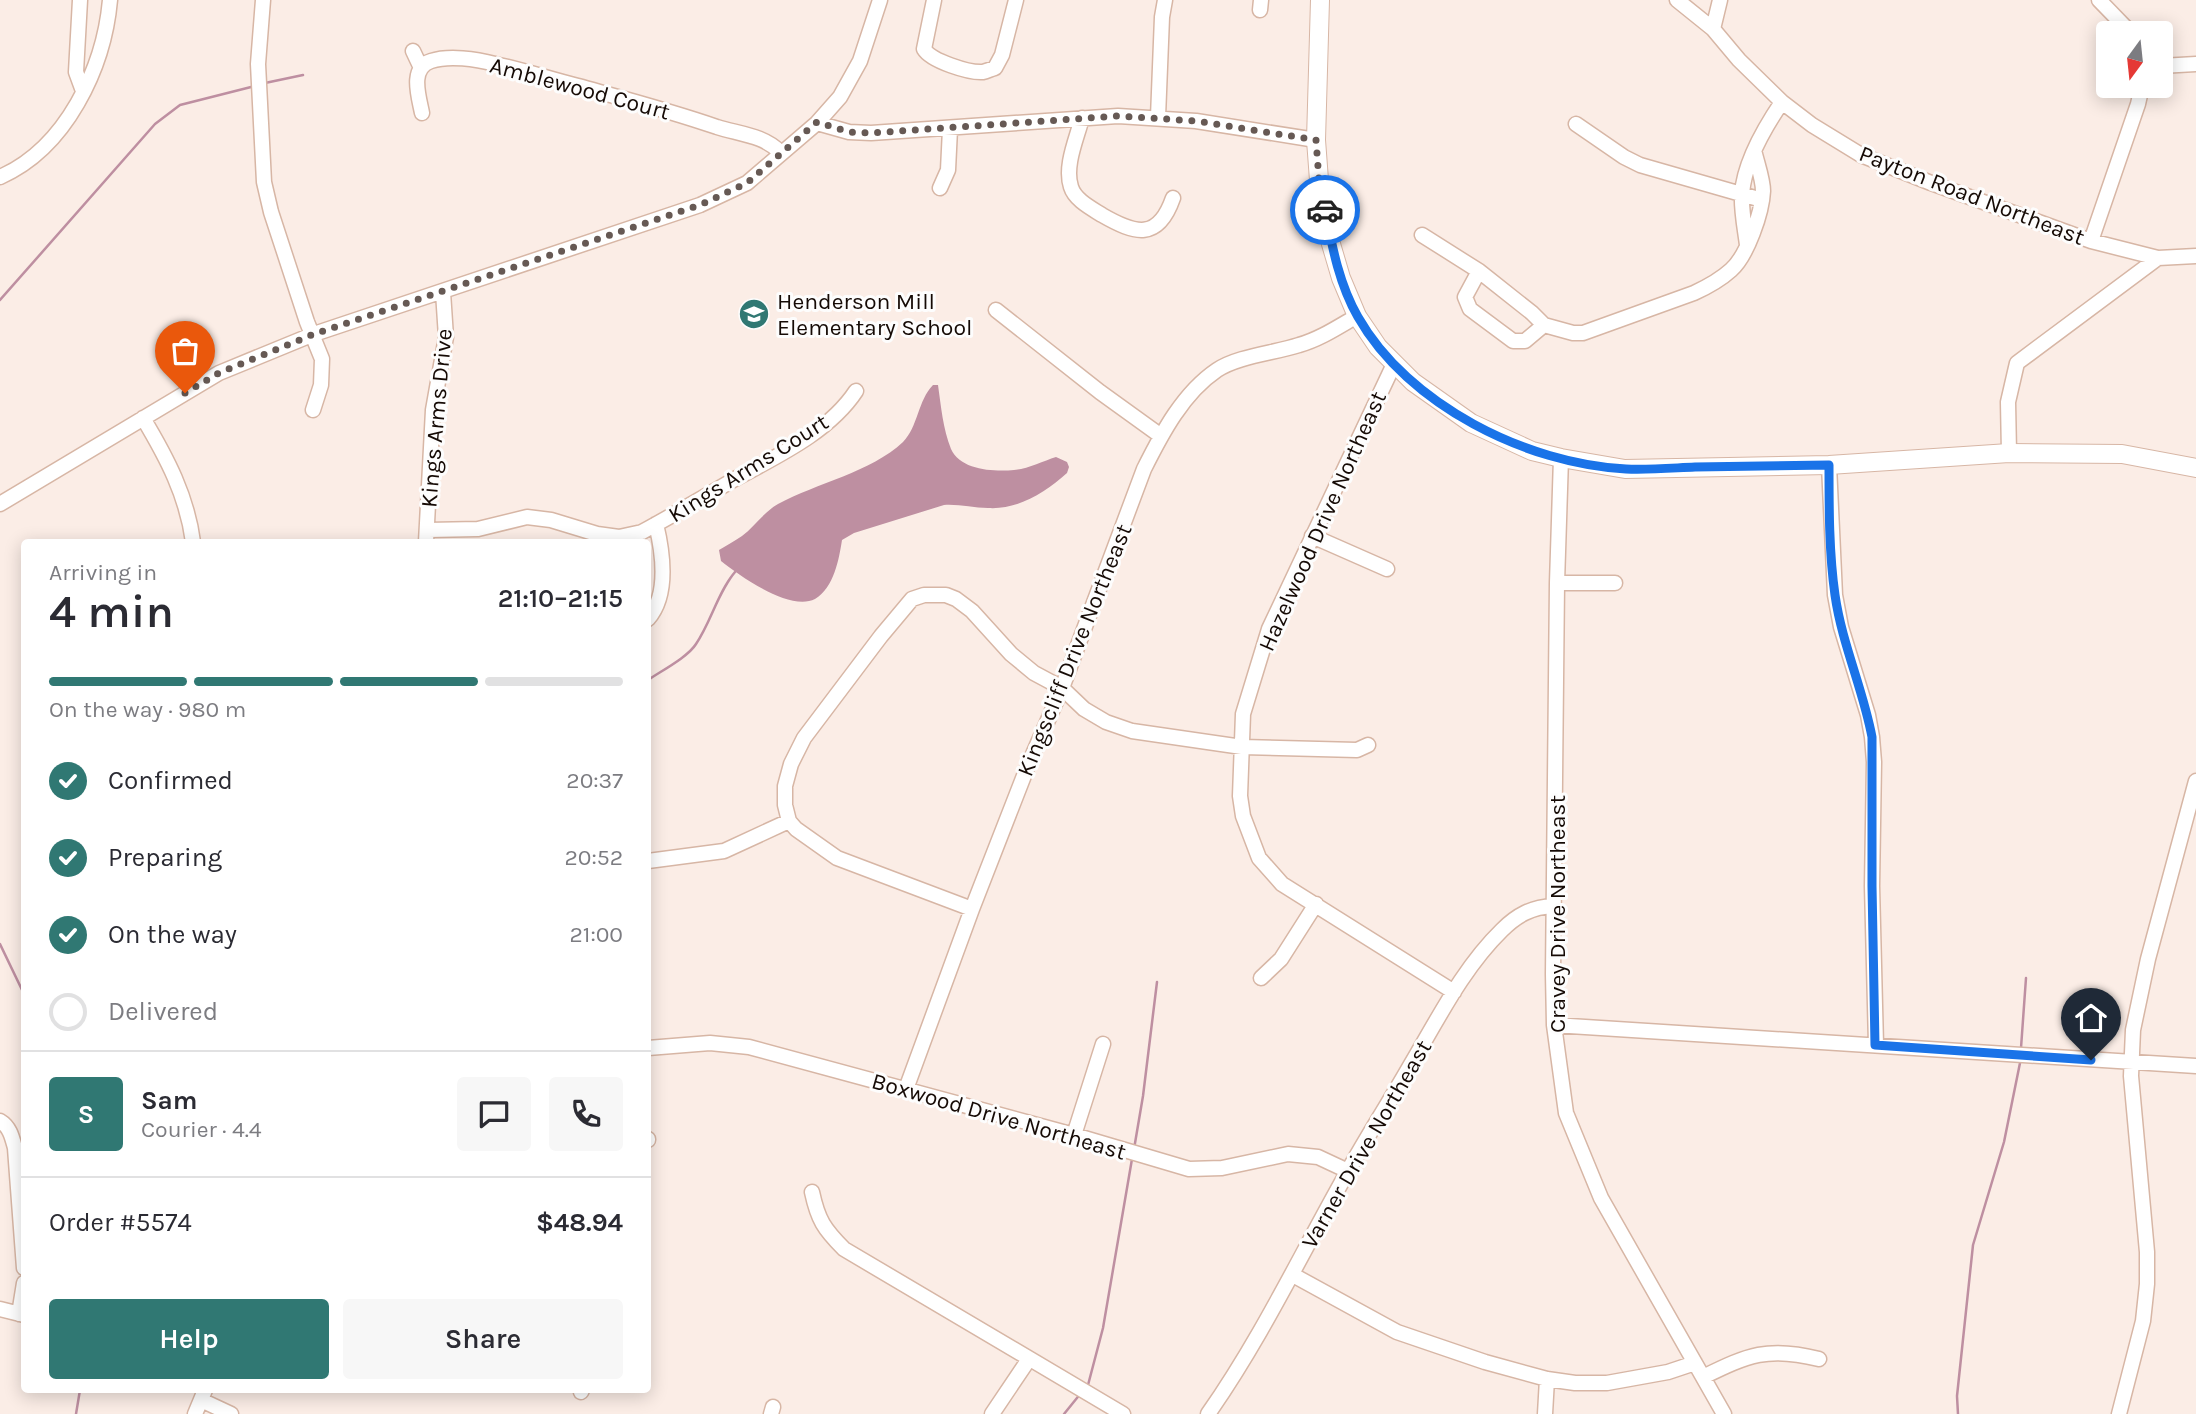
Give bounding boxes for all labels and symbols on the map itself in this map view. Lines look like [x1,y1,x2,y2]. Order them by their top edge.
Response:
north arrow [2096,21,2174,98]
street label: Amblewood Court [487,51,673,126]
street label: Payton Road Northeast [1855,140,2089,251]
courier [1290,175,1360,245]
place label: Henderson Mill Elementary School [777,288,972,341]
school or university icon: Henderson Mill Elementary School [737,297,771,331]
pin [155,321,215,393]
street label: Kings Arms Drive [415,327,458,509]
street label: Hazelwood Drive Northeast [1253,387,1392,655]
street label: Kings Arms Court [663,408,833,528]
street label: Kingscliff Drive Northeast [1011,520,1138,780]
street label: Cravey Drive Northeast [1544,795,1571,1033]
pin [2061,988,2121,1060]
street label: Varner Drive Northeast [1296,1035,1437,1253]
street label: Boxwood Drive Northeast [869,1067,1129,1166]

